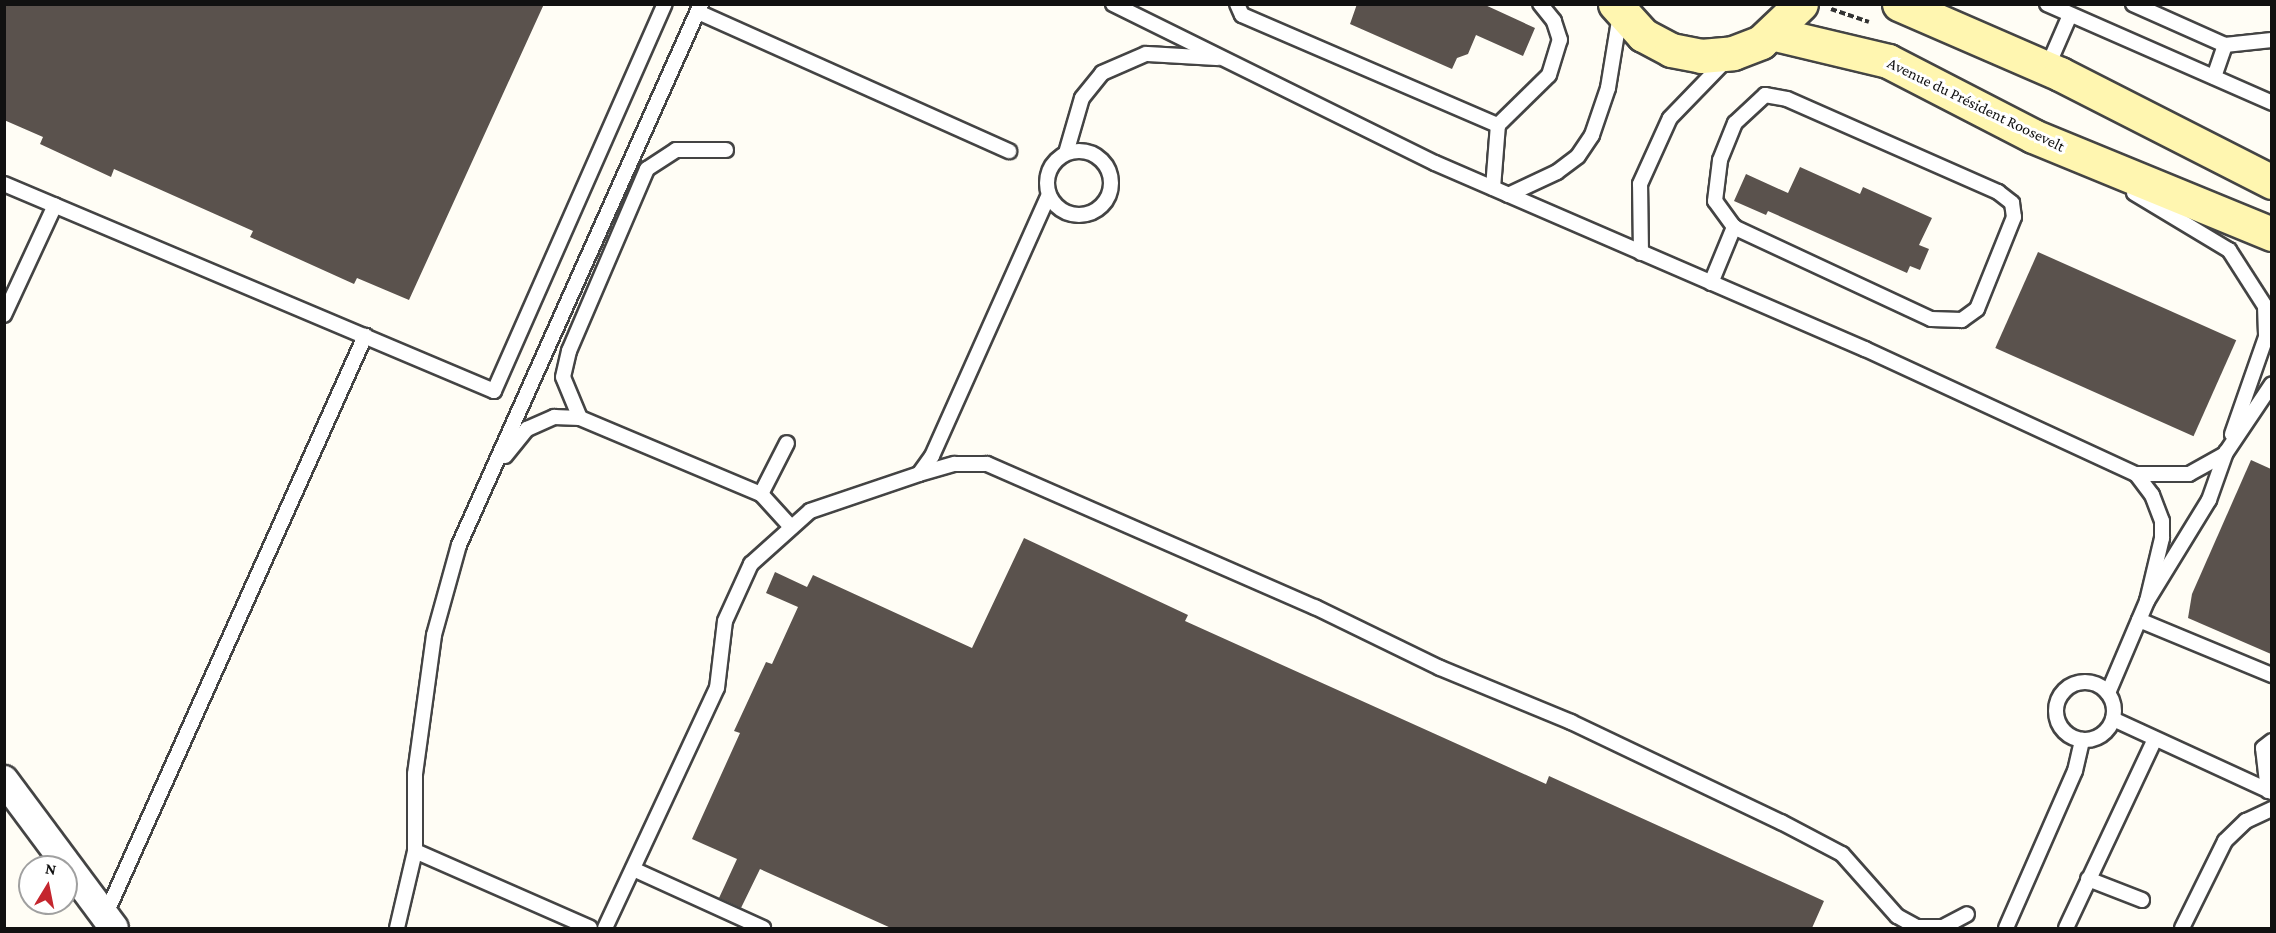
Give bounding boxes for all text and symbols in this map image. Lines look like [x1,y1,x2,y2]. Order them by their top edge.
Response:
street label: Avenue du Président Roosevelt [1884,54,2068,156]
north arrow [18,855,78,915]
text: N [44,859,58,878]

